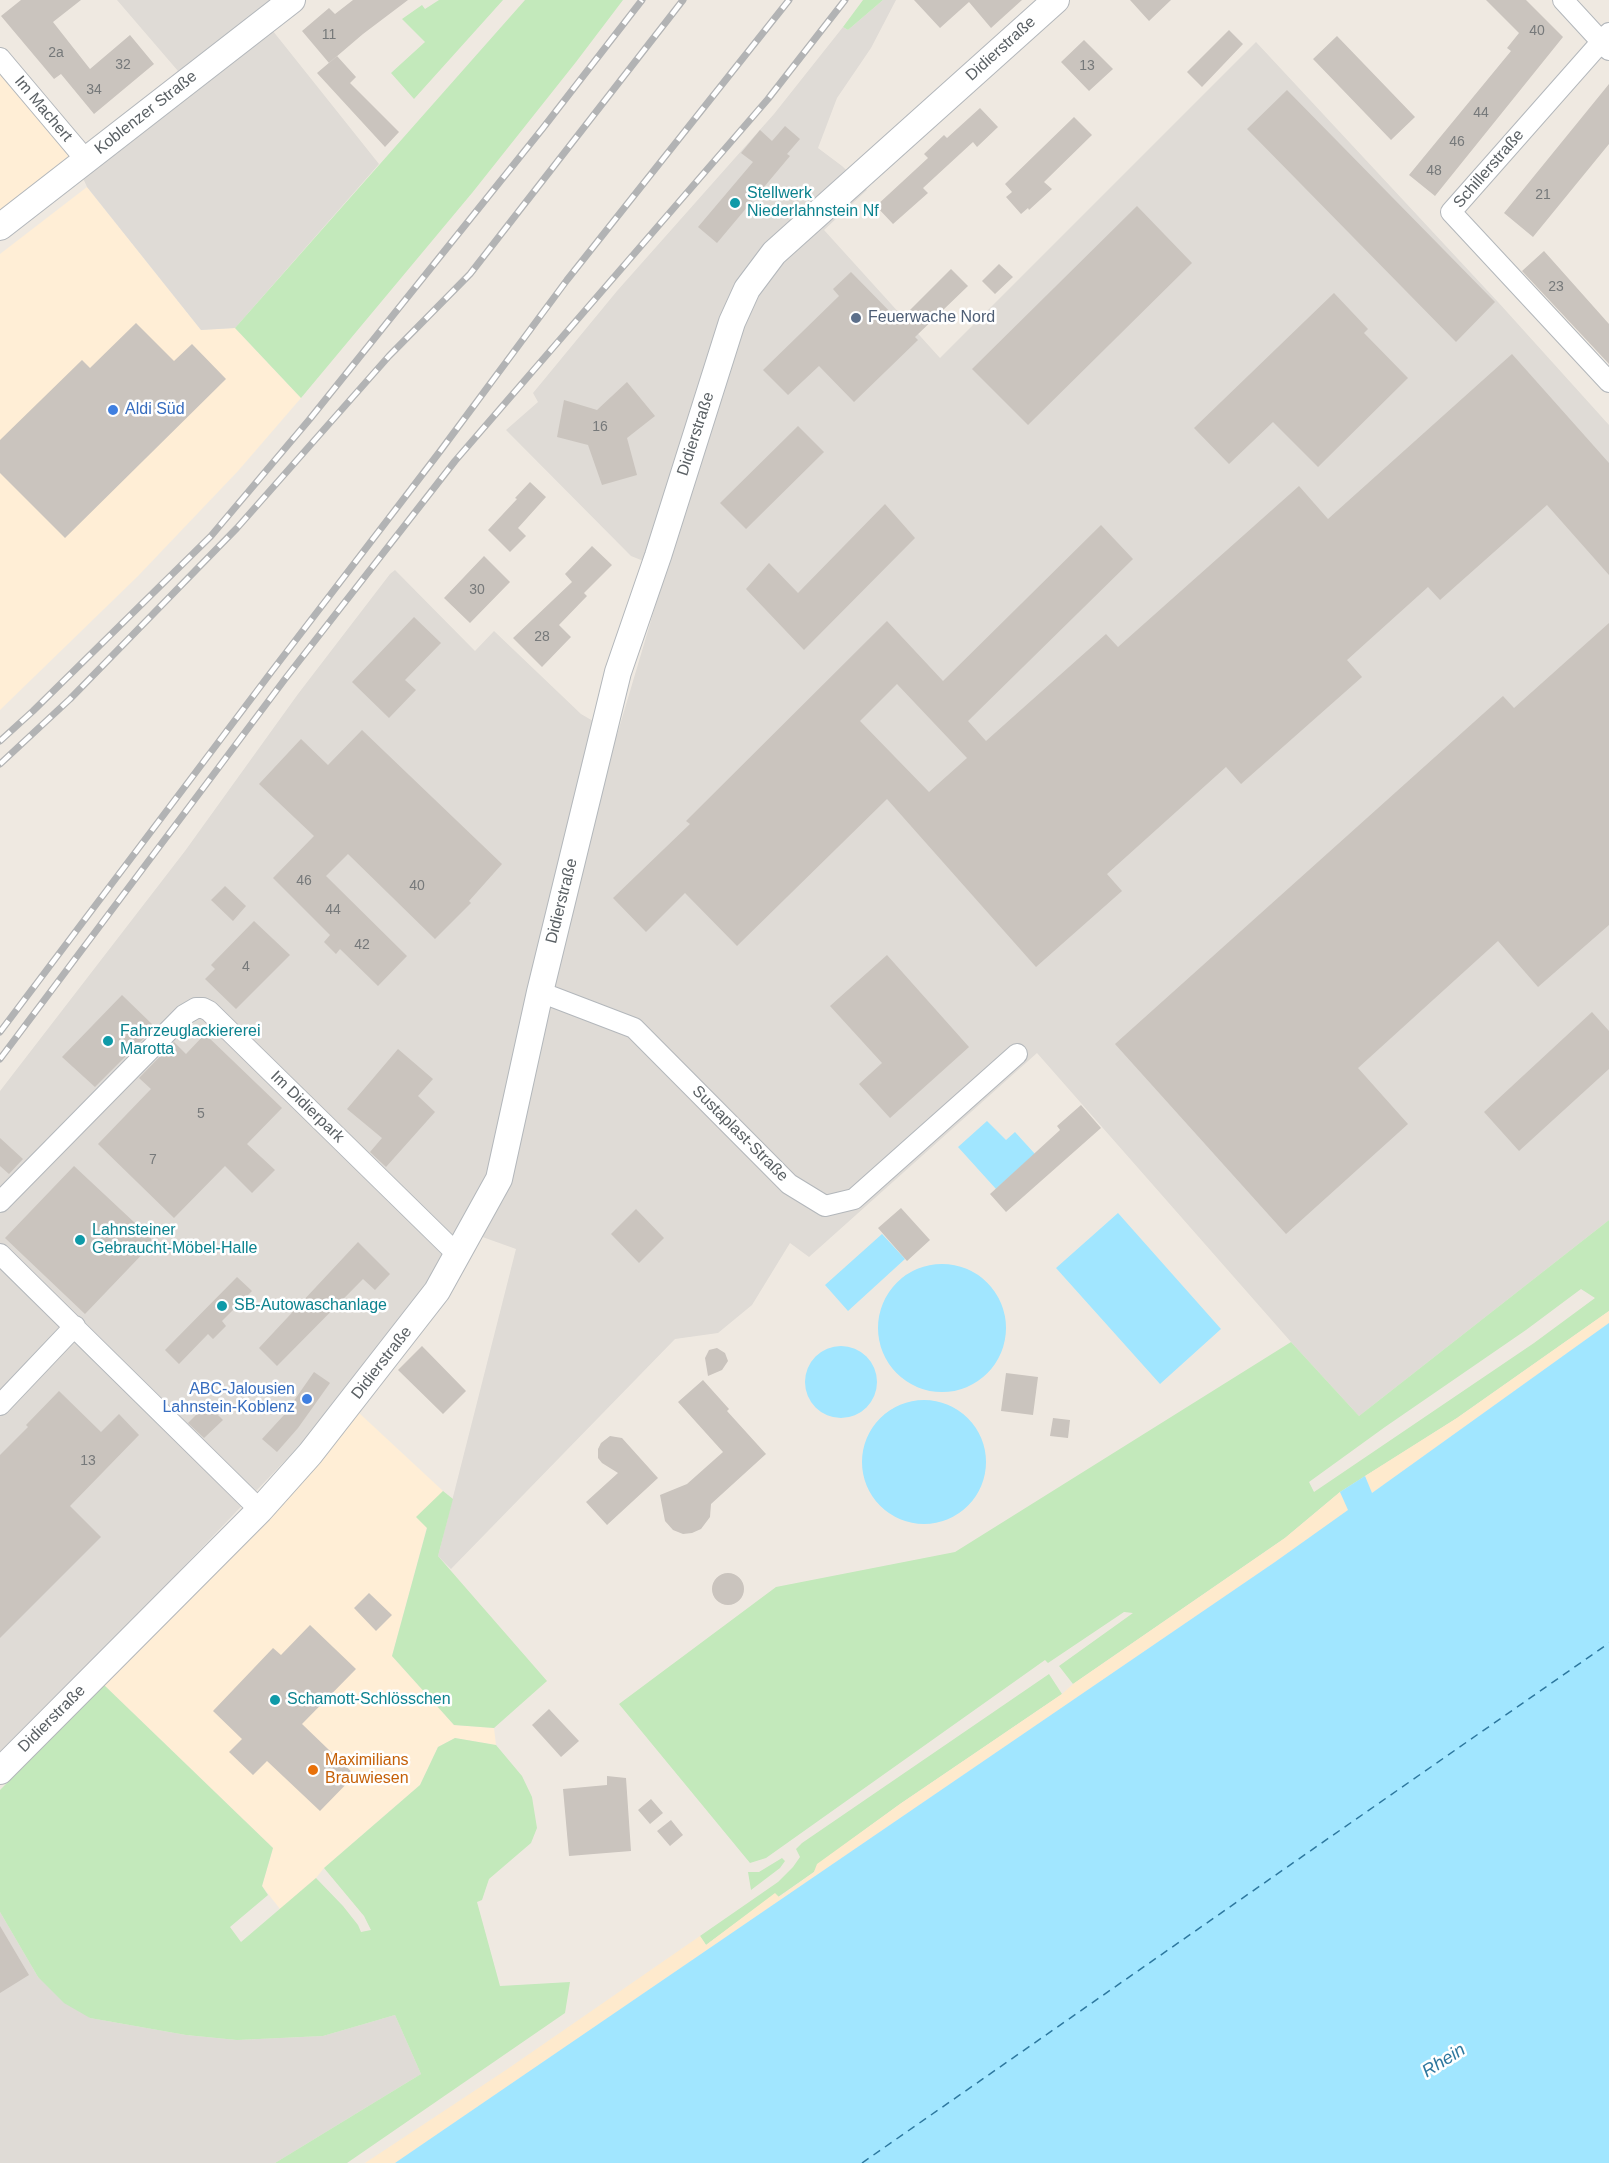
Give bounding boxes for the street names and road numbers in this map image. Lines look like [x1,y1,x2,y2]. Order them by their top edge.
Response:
street label: Didierstraße [962,13,1040,85]
street label: Koblenzer Straße [91,67,201,159]
street label: Im Machert [10,72,76,146]
street label: Schillerstraße [1450,126,1528,212]
street label: Didierstraße [673,390,719,478]
street label: Didierstraße [542,856,582,946]
street label: Im Didierpark [266,1067,348,1147]
street label: Sustaplast-Straße [688,1082,792,1186]
street label: Didierstraße [348,1323,416,1403]
street label: Didierstraße [14,1681,90,1757]

